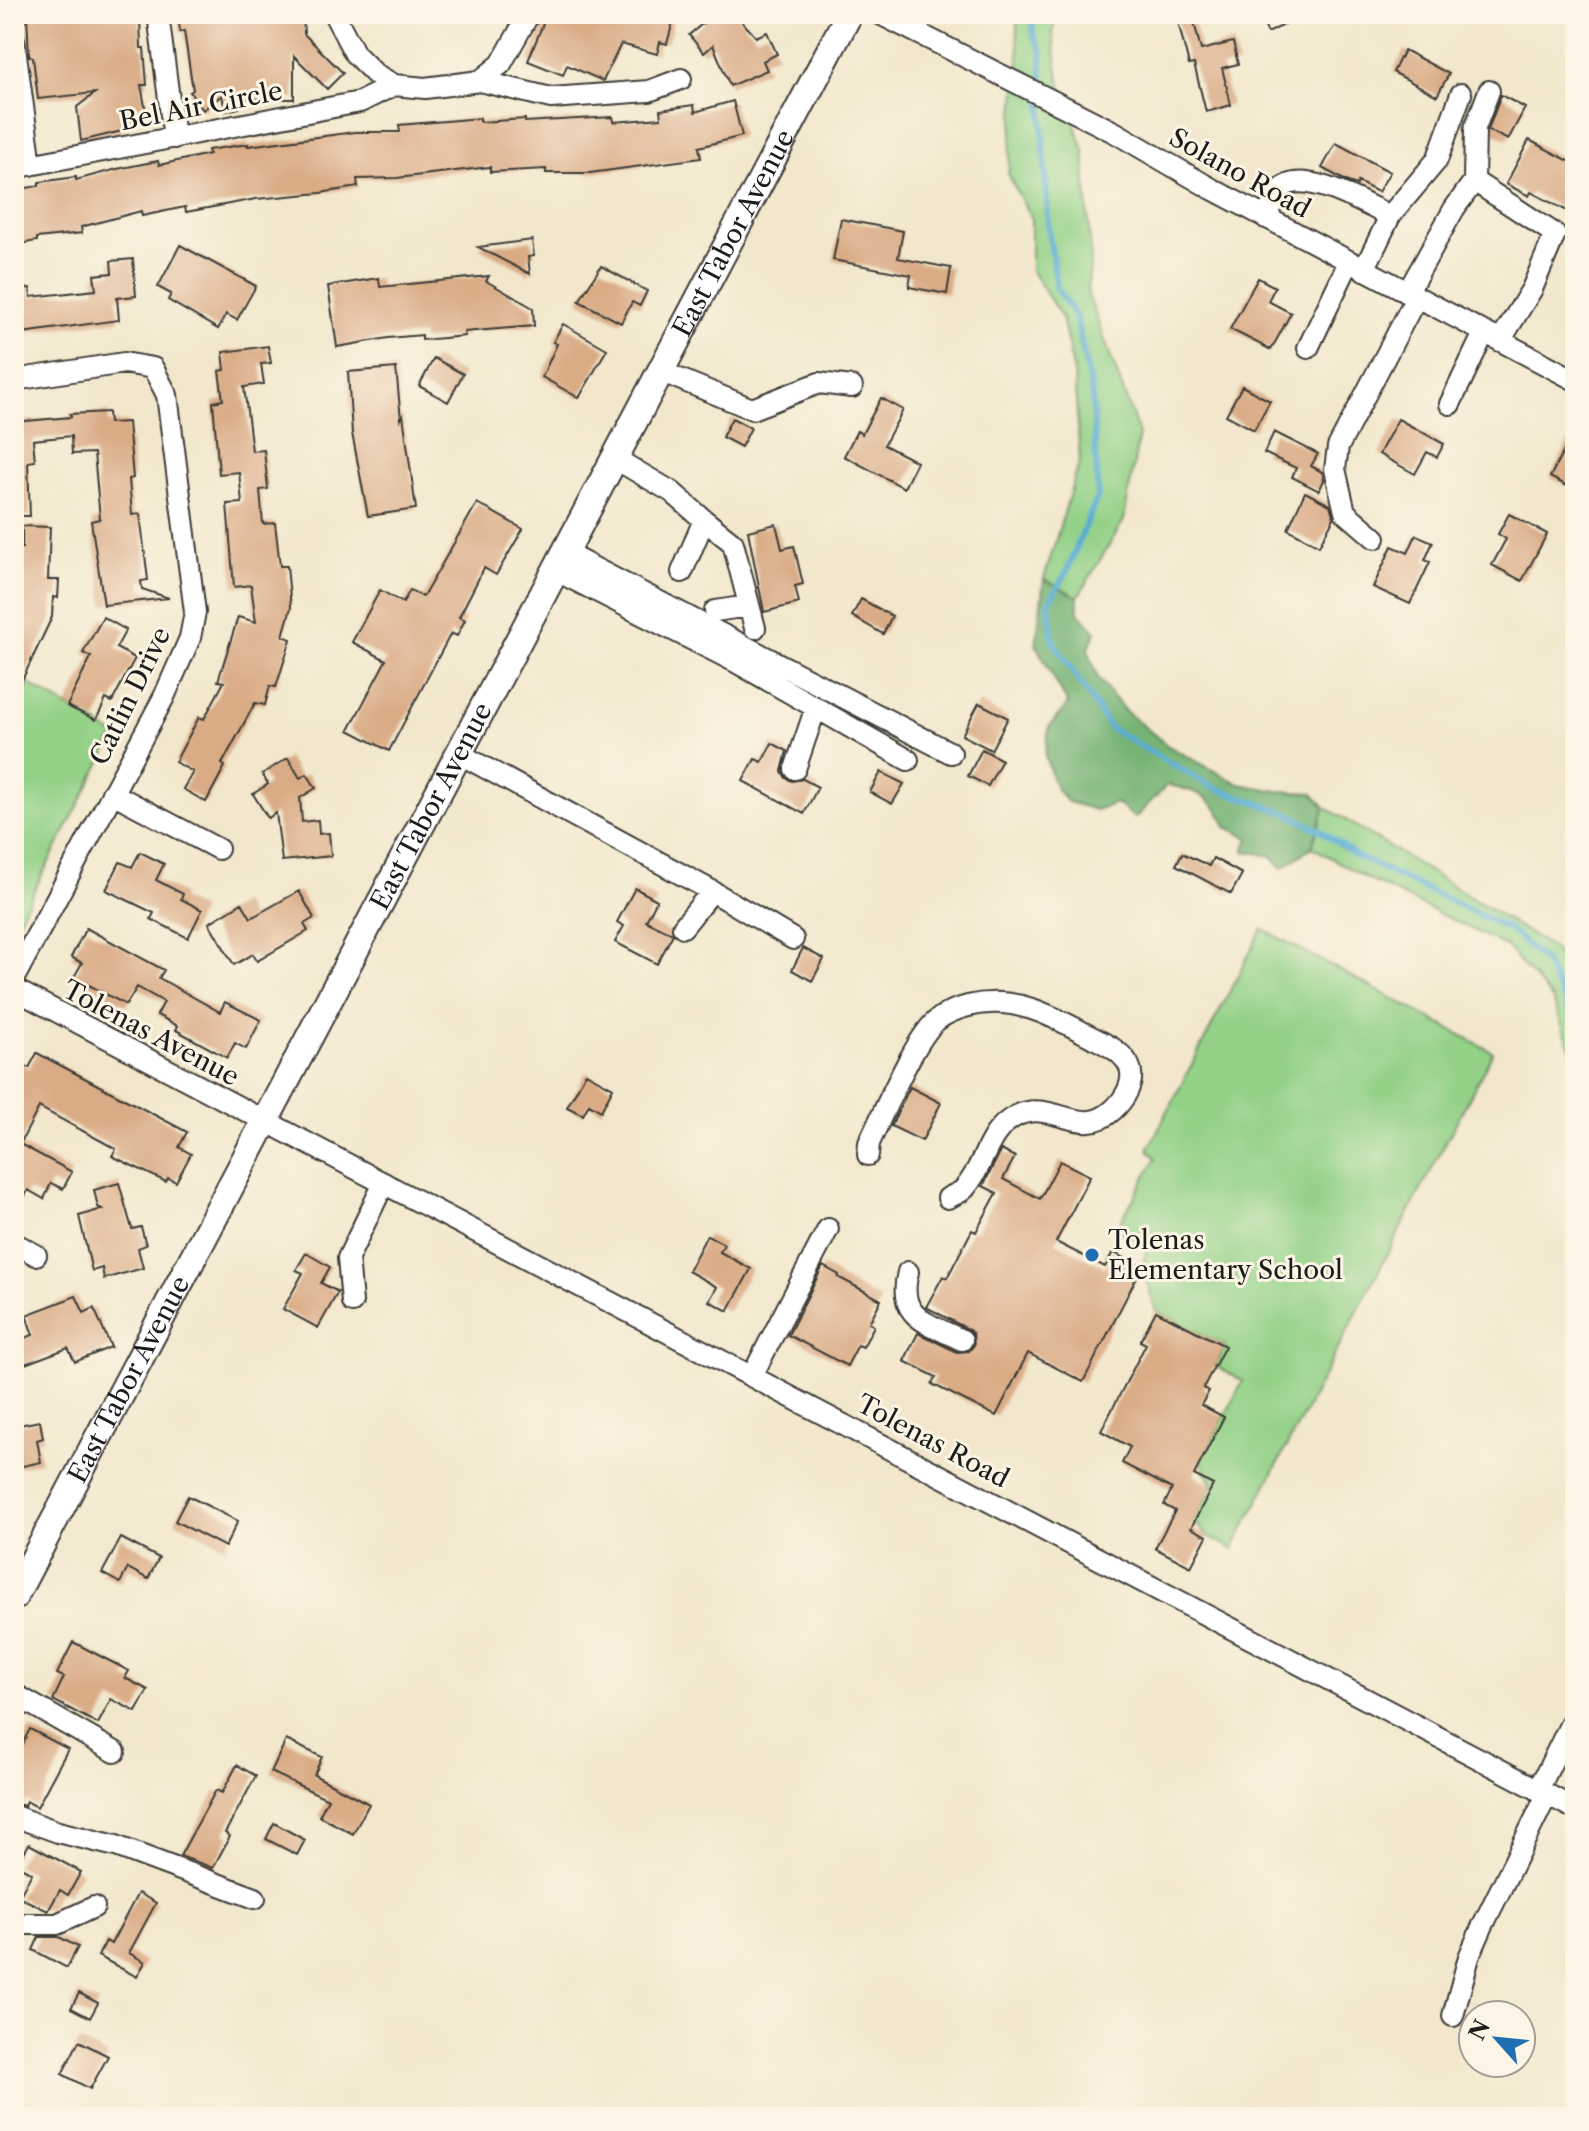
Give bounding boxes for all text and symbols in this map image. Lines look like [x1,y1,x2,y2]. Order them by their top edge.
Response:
street label: Bel Air Circle [117,75,285,137]
street label: Solano Road [1164,121,1316,225]
street label: East Tabor Avenue [666,124,801,342]
street label: Catlin Drive [83,622,177,770]
street label: East Tabor Avenue [363,697,499,915]
street label: Tolenas Avenue [57,973,245,1093]
place label: Tolenas Elementary School [1108,1224,1343,1286]
marker: Tolenas Elementary School [1083,1246,1101,1264]
street label: East Tabor Avenue [61,1270,196,1488]
street label: Tolenas Road [851,1387,1015,1495]
north arrow [1457,1999,1537,2079]
text: N [1463,2015,1496,2045]

